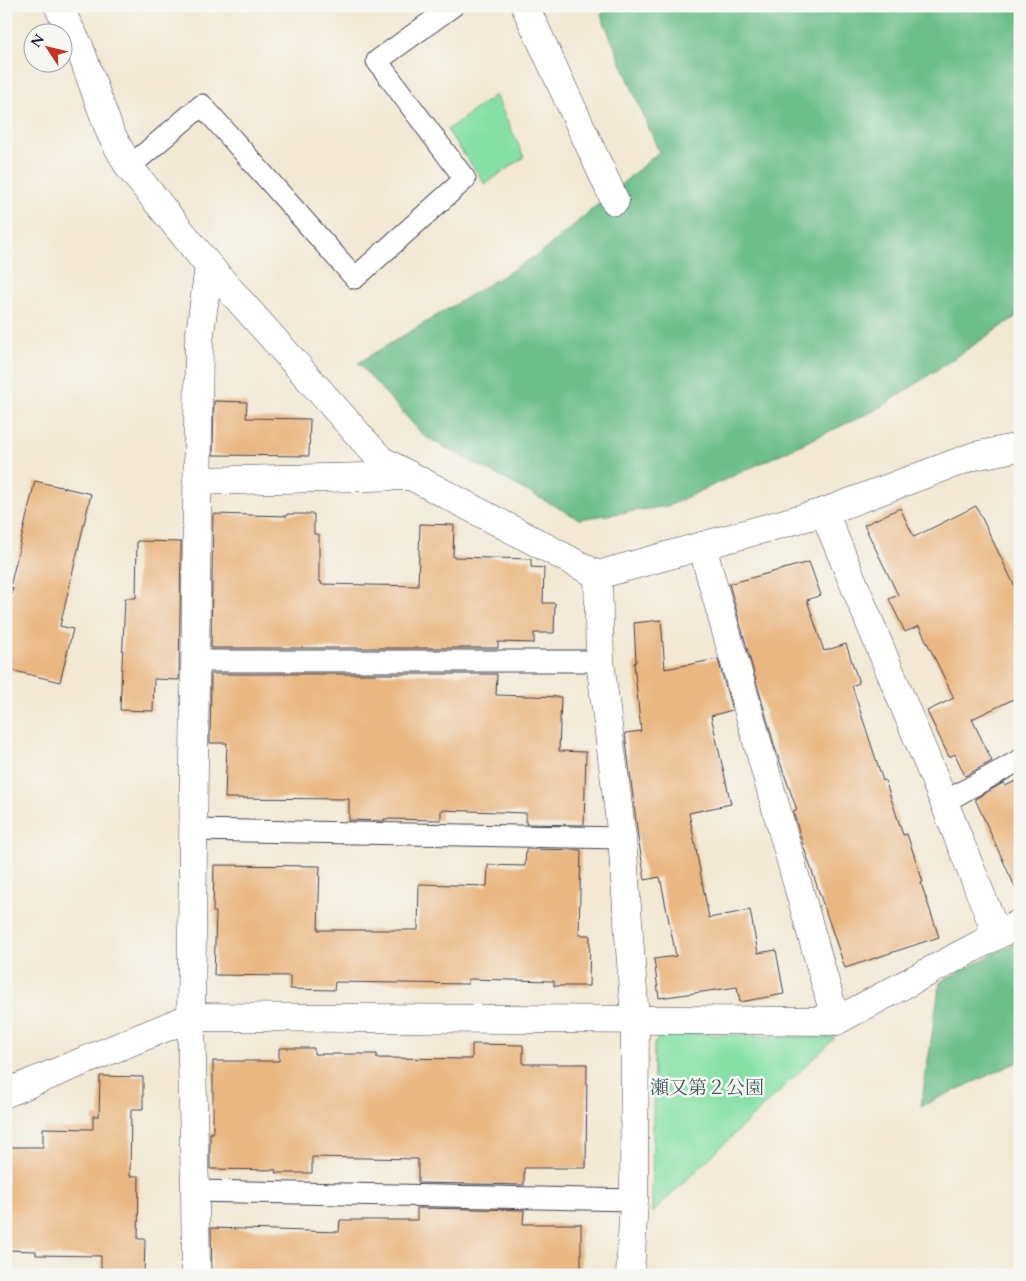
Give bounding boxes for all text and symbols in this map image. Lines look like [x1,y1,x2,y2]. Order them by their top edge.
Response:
north arrow [22,22,72,72]
text: N [26,30,49,51]
park label: 瀬又第２公園 [650,1075,764,1101]

